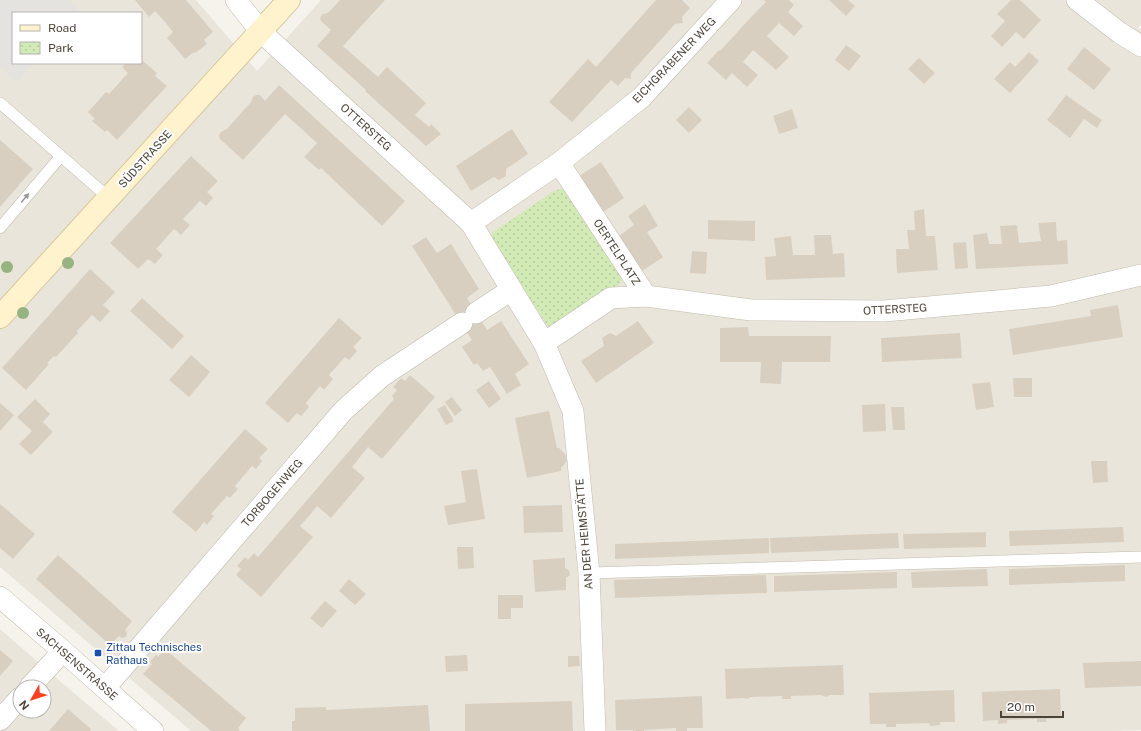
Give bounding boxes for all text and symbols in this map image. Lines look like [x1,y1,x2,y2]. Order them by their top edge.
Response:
legend [12,12,142,64]
street label: EICHGRABENER WEG [630,15,718,105]
text: Road [48,21,76,35]
text: Park [48,41,74,55]
street label: OTTERSTEG [338,101,394,153]
street label: SÜDSTRASSE [115,127,174,190]
one-way arrow [21,193,30,204]
street label: OERTELPLATZ [591,217,643,287]
street label: OTTERSTEG [863,301,927,317]
street label: TORBOGENWEG [239,457,305,529]
street label: AN DER HEIMSTÄTTE [572,478,595,590]
street label: SACHSENSTRASSE [34,625,120,703]
place label: Zittau Technisches Rathaus [106,641,202,666]
marker: Zittau Technisches Rathaus [93,648,103,658]
north arrow [12,679,52,719]
scale bar [1001,693,1063,719]
text: N [17,698,32,712]
text: 20 m [1007,700,1035,714]

